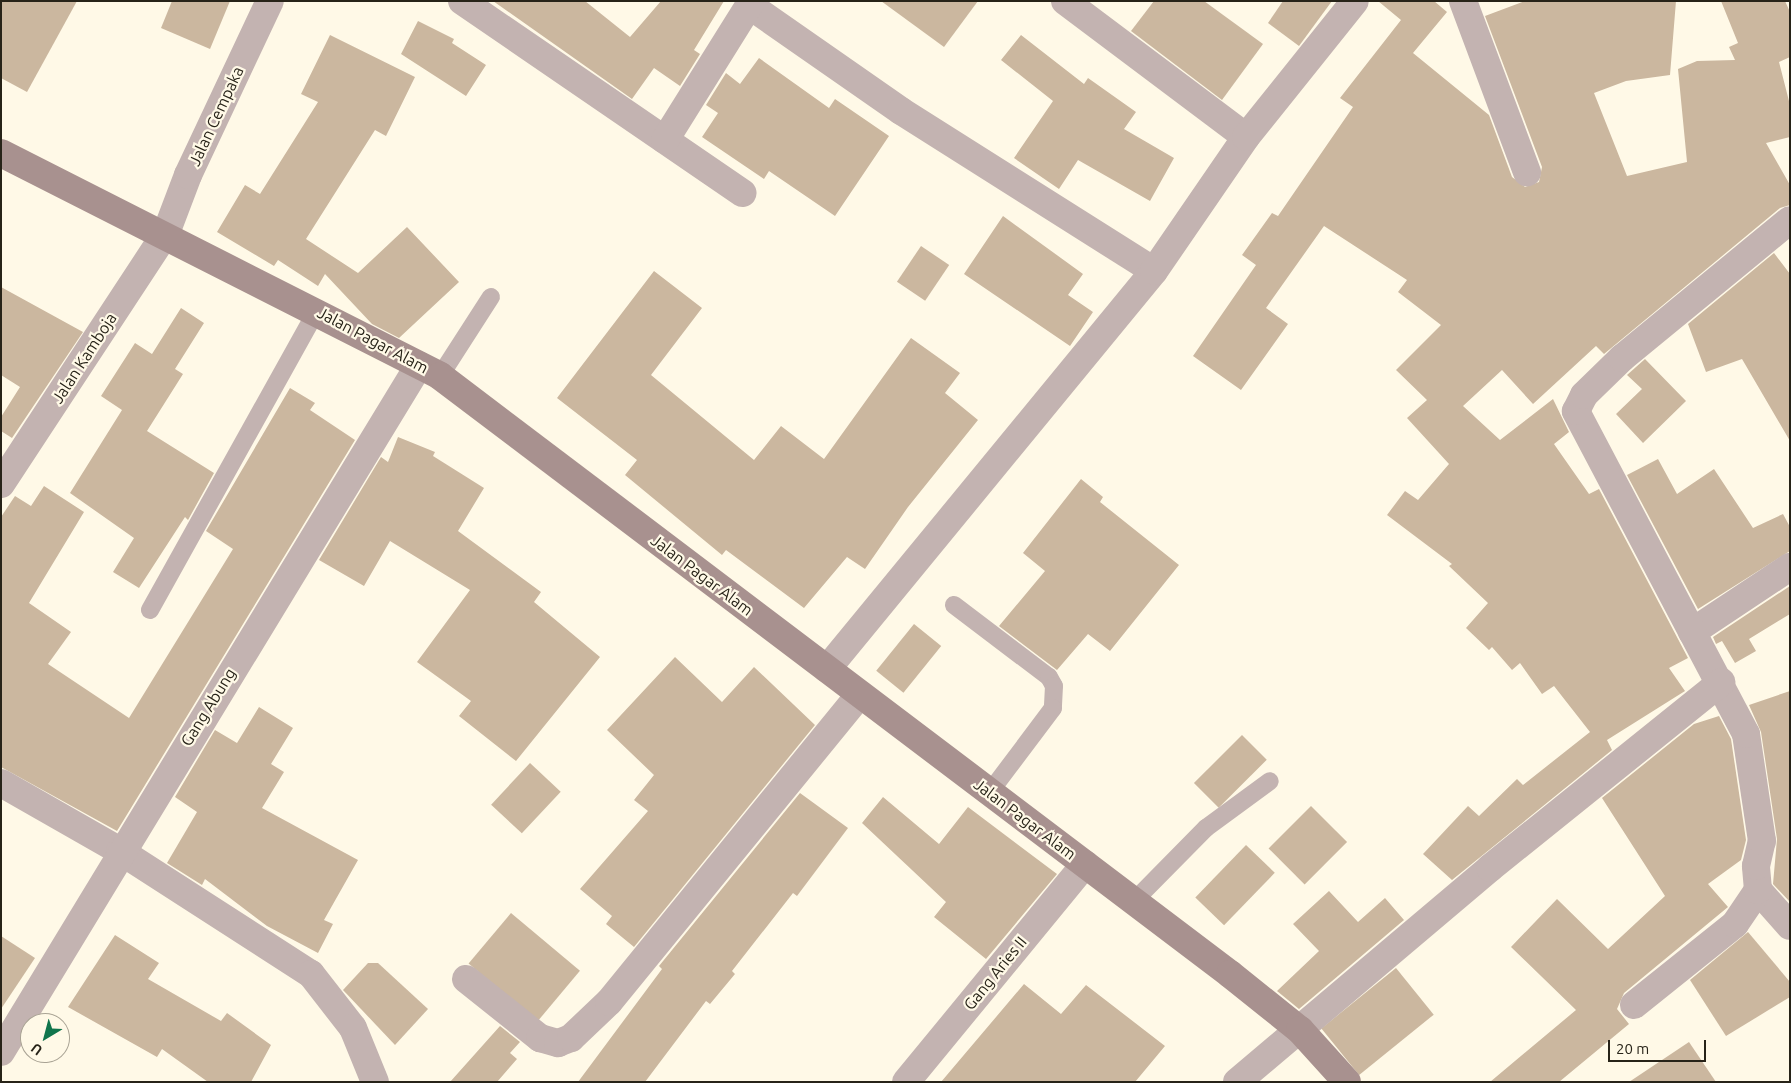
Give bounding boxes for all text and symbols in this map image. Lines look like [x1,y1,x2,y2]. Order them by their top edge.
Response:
street label: Jalan Cempaka [185,63,247,169]
street label: Jalan Pagar Alam [314,303,432,377]
street label: Jalan Kamboja [48,309,120,407]
street label: Jalan Pagar Alam [647,530,757,620]
street label: Gang Abung [177,665,239,749]
street label: Jalan Pagar Alam [970,774,1080,864]
street label: Gang Aries II [960,932,1030,1014]
north arrow [20,1013,70,1063]
scale bar [1611,1030,1708,1062]
text: U [28,1040,45,1059]
text: 20 m [1616,1040,1649,1057]

